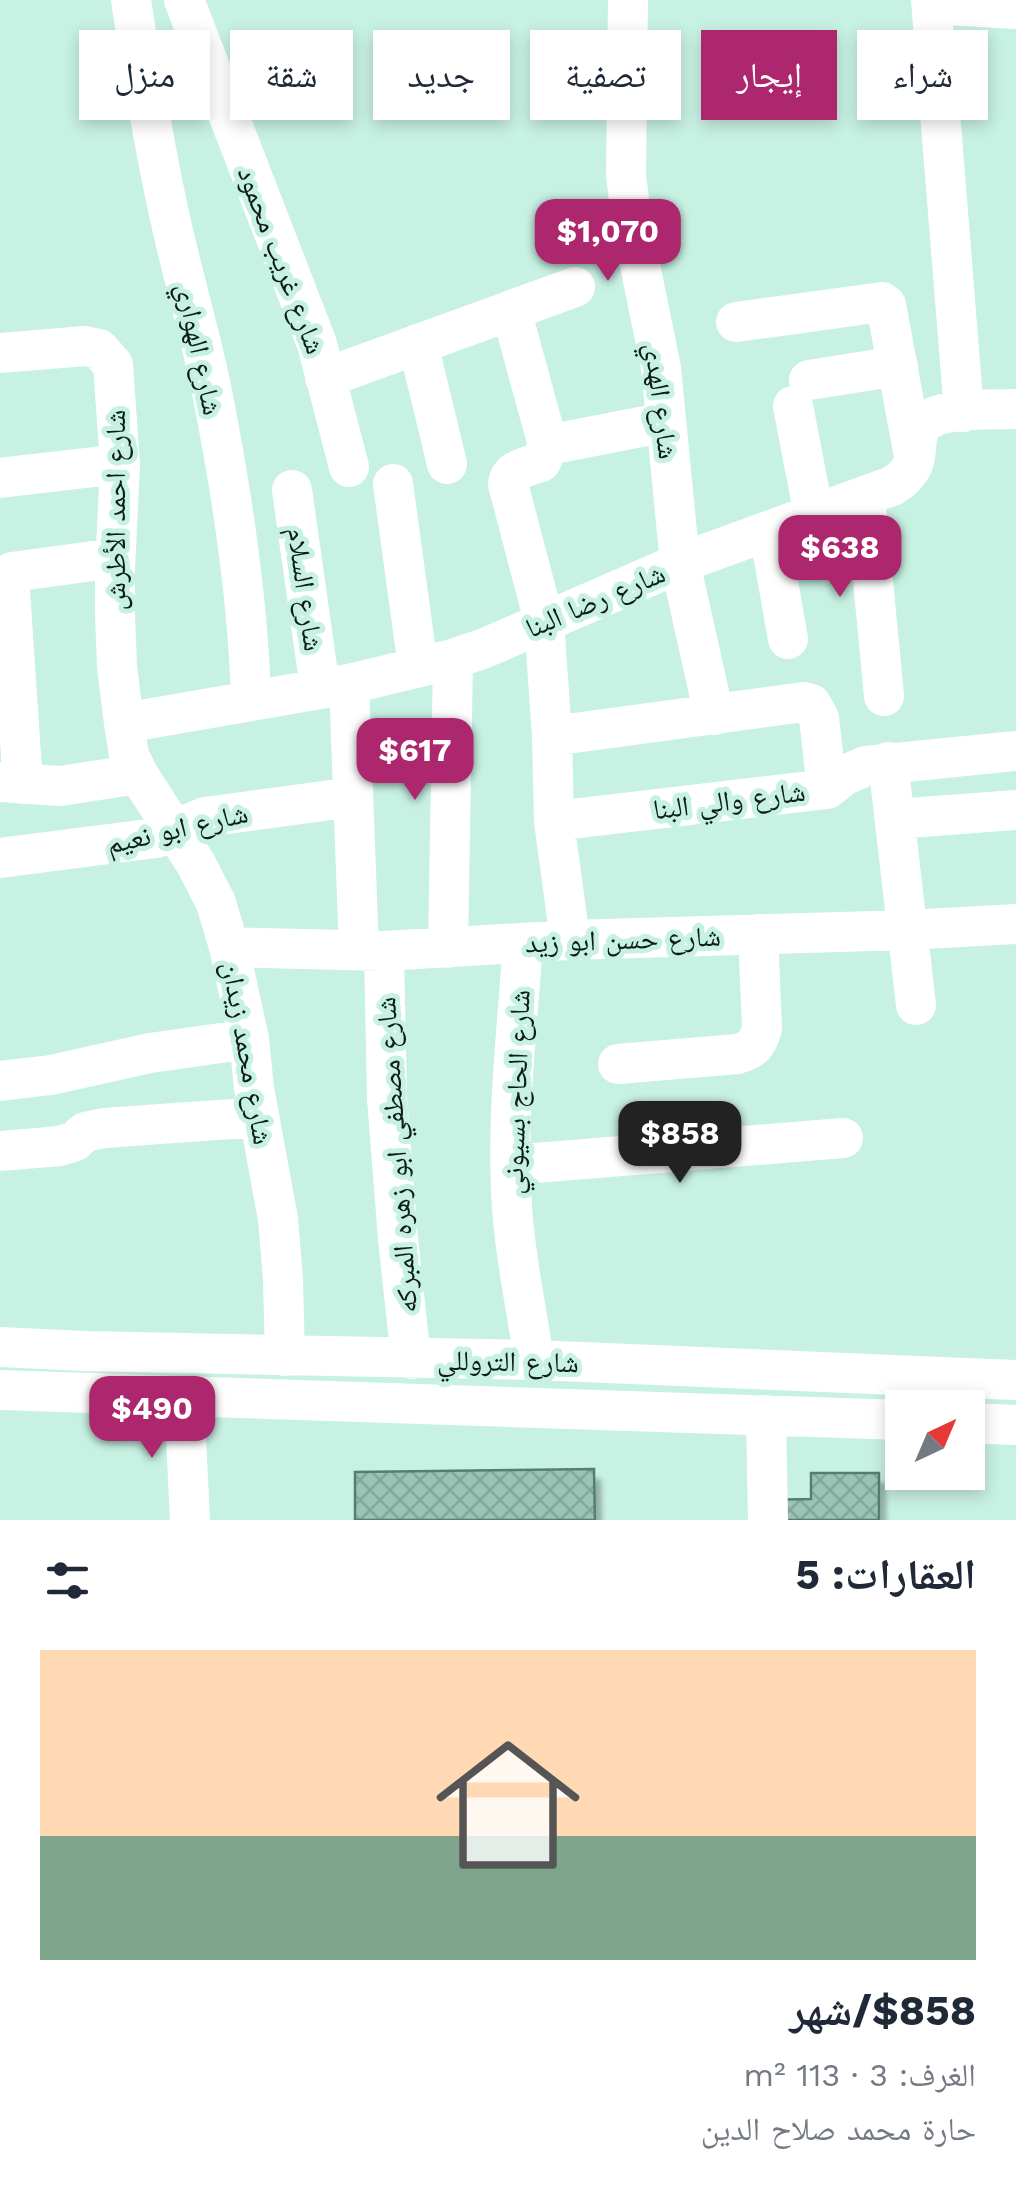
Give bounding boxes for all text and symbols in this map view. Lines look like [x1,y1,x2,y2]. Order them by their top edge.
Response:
chip: منزل [79,30,210,120]
chip: شقة [230,30,353,120]
chip: جديد [373,30,510,120]
chip: تصفية [530,30,681,120]
chip: إيجار [701,30,837,120]
chip: شراء [857,30,988,120]
street label: شارع غريب محمود [230,162,332,359]
pin: $1,070 [527,199,689,284]
text: $1,070 [557,212,659,250]
street label: شارع الهواري [163,280,230,419]
street label: شارع الهدي [632,341,685,462]
street label: شارع احمد الأطرش [99,410,133,610]
pin: $638 [781,515,899,600]
street label: شارع السلام [279,525,331,653]
text: $638 [800,528,880,566]
street label: شارع رضا البنا [521,556,670,646]
pin: $617 [356,718,474,803]
text: $617 [379,731,451,769]
street label: شارع والي البنا [651,775,808,832]
street label: شارع ابو نعيم [103,796,251,863]
street label: شارع حسن ابو زيد [525,920,721,960]
street label: شارع محمد زيدان [214,959,280,1147]
street label: شارع الحاج بسيوني [496,989,543,1195]
street label: شارع مصطفي ابو زهره المبركه [369,995,430,1314]
pin: $858 [621,1101,739,1186]
text: $858 [640,1114,720,1152]
street label: شارع التروللي [437,1344,579,1385]
pin: $490 [93,1376,211,1461]
text: $490 [111,1389,193,1427]
north arrow [885,1390,985,1490]
map controls [885,1390,985,1490]
text: العقارات: 5 [795,1550,976,1599]
icon: filters [40,1553,95,1608]
icon: home [418,1715,598,1895]
text: $858/شهر [790,1986,976,2035]
text: الغرف: 3 · 113 m² [743,2056,976,2094]
text: حارة محمد صلاح الدين [701,2110,976,2148]

